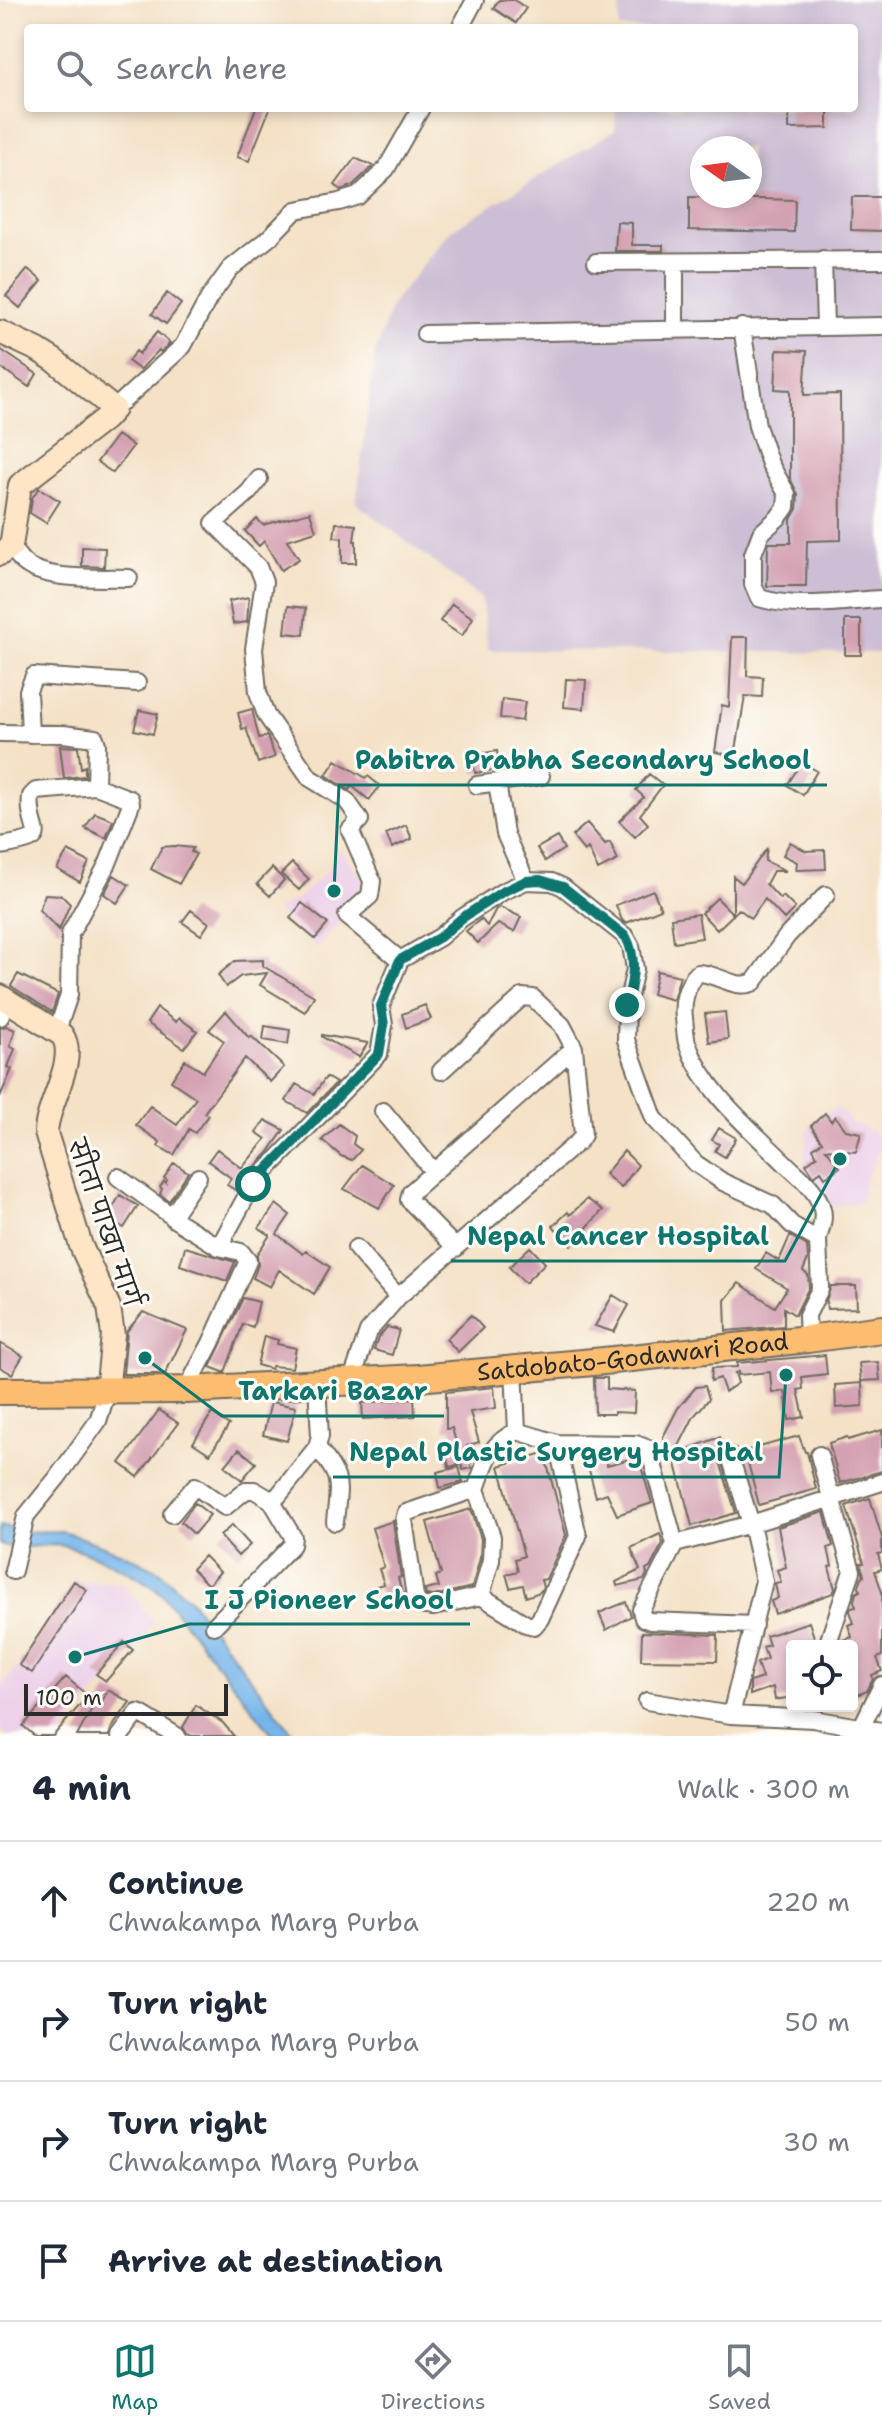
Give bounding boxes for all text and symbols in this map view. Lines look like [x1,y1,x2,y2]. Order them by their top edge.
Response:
search box [24,24,858,112]
icon: search [52,46,96,90]
text: Search here [116,48,287,89]
north arrow [690,136,762,208]
callout: Pabitra Prabha Secondary School [339,735,827,785]
text: Pabitra Prabha Secondary School [355,742,811,777]
route end [609,987,645,1023]
street label: सीता पाखा मार्ग [60,1132,150,1313]
route start [235,1166,271,1202]
callout: Nepal Cancer Hospital [451,1211,785,1261]
text: Nepal Cancer Hospital [467,1218,769,1253]
street label: Satdobato-Godawari Road [476,1325,790,1389]
callout: Tarkari Bazar [222,1366,444,1416]
text: Tarkari Bazar [238,1373,428,1408]
callout: Nepal Plastic Surgery Hospital [333,1427,779,1477]
text: Nepal Plastic Surgery Hospital [349,1434,763,1469]
callout: I J Pioneer School [189,1574,470,1624]
text: I J Pioneer School [205,1582,454,1617]
map controls [786,1640,858,1712]
button: locate [786,1640,858,1712]
scale bar [24,1680,228,1716]
text: 100 m [36,1683,102,1712]
text: 4 min [32,1765,131,1811]
text: Walk · 300 m [677,1771,850,1806]
text: Continue [108,1863,244,1904]
icon: ahead [32,1879,76,1923]
text: 220 m [766,1884,850,1919]
text: Chwakampa Marg Purba [108,1904,419,1939]
text: Turn right [108,1983,267,2024]
icon: right [32,1999,76,2043]
text: 50 m [785,2004,850,2039]
text: Chwakampa Marg Purba [108,2024,419,2059]
text: Turn right [108,2103,267,2144]
icon: right [32,2119,76,2163]
text: 30 m [783,2124,850,2159]
text: Chwakampa Marg Purba [108,2144,419,2179]
icon: arrive [32,2239,76,2283]
text: Arrive at destination [108,2241,443,2282]
tab: Map [111,2339,158,2416]
tab: Directions [381,2339,486,2416]
tab: Saved [708,2339,771,2416]

